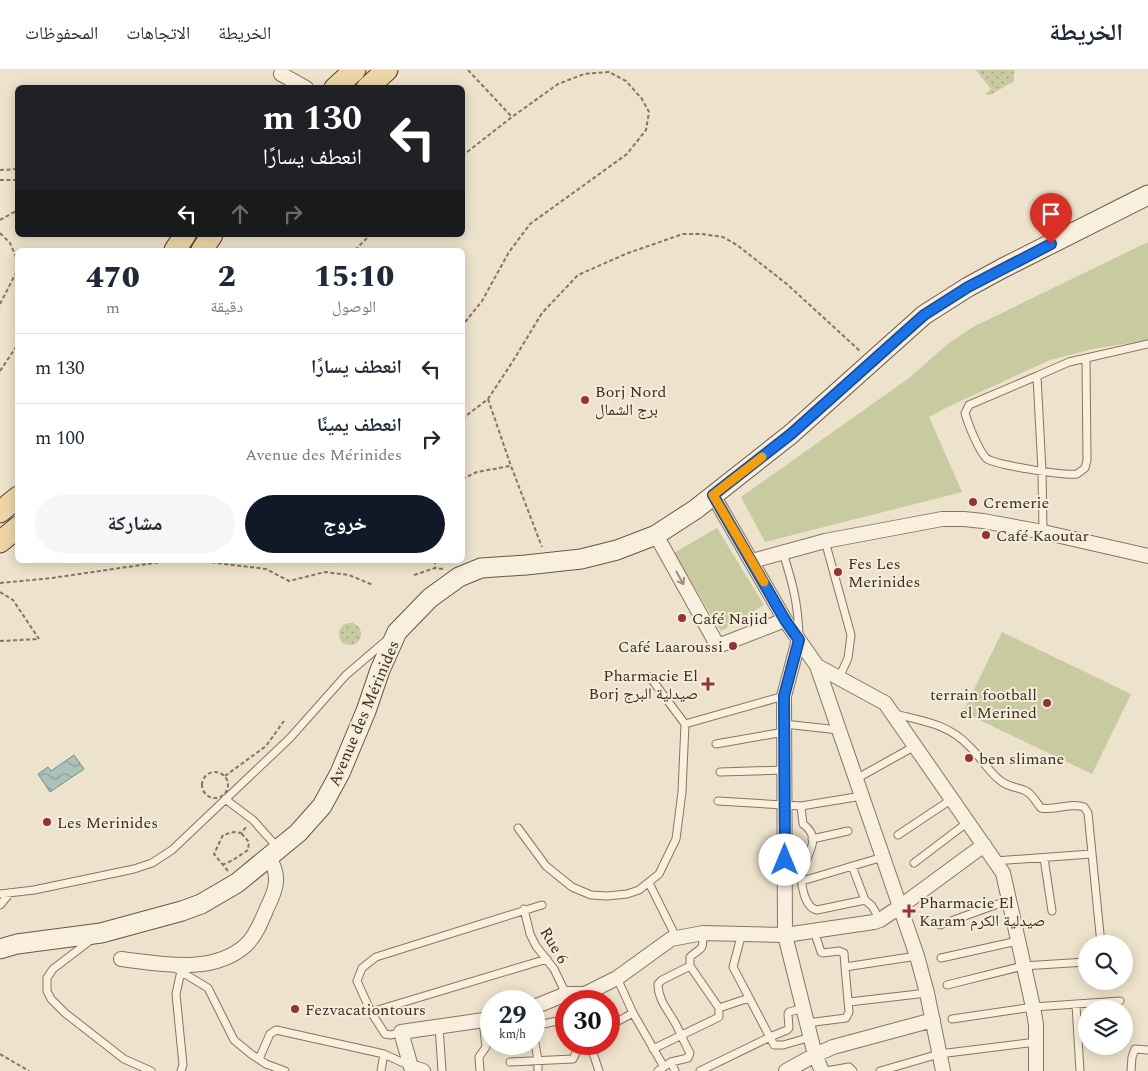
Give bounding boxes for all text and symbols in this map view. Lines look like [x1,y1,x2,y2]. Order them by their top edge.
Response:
text: الخريطة [1049,15,1123,51]
text: المحفوظات [25,20,98,47]
text: الاتجاهات [126,20,190,47]
text: الخريطة [218,20,271,47]
text: 130 m [263,92,362,145]
icon: left [380,105,445,170]
text: انعطف يسارًا [263,141,362,174]
pin [1030,193,1072,244]
icon: left [173,200,201,228]
icon: ahead [226,200,254,228]
icon: right [279,200,307,228]
icon: arrive [1037,200,1065,228]
text: 2 [218,254,236,300]
text: 15:10 [314,254,394,300]
text: 470 [86,255,140,301]
text: دقيقة [211,295,243,319]
text: الوصول [332,295,376,319]
text: m [106,296,120,320]
text: انعطف يسارًا [311,353,402,382]
text: 130 m [35,354,85,383]
icon: left [417,355,445,383]
place label: Borj Nord برج الشمال [595,380,666,422]
marker: Borj Nord برج الشمال [579,394,591,406]
text: انعطف يمينًا [317,411,402,440]
text: 100 m [35,424,85,453]
icon: right [417,425,445,453]
text: Avenue des Mérinides [245,443,402,467]
place label: Cremerie [983,491,1049,515]
button: مشاركة [35,495,235,553]
button: خروج [245,495,445,553]
marker: Cremerie [967,496,979,508]
place label: Café Kaoutar [996,524,1089,548]
marker: Café Kaoutar [980,529,992,541]
place label: Fes Les Merinides [848,552,920,594]
marker: Fes Les Merinides [832,566,844,578]
one-way arrow [675,570,685,585]
place label: Café Najid [692,607,768,631]
marker: Café Najid [676,612,688,624]
place label: Café Laaroussi [618,635,723,659]
street label: Avenue des Mérinides [322,637,406,790]
marker: Café Laaroussi [727,640,739,652]
place label: Pharmacie El Borj صيدلية البرج [588,664,698,706]
marker: Pharmacie El Borj صيدلية البرج [702,678,714,690]
place label: terrain football el Merined [930,683,1037,725]
marker: terrain football el Merined [1041,697,1053,709]
place label: ben slimane [979,747,1064,771]
marker: ben slimane [963,752,975,764]
place label: Les Merinides [57,811,158,835]
marker: Les Merinides [41,816,53,828]
position arrow [758,833,810,885]
place label: Pharmacie El Karam صيدلية الكرم [919,891,1045,933]
marker: Pharmacie El Karam صيدلية الكرم [903,905,915,917]
street label: Rue 6 [534,922,575,969]
map controls [1078,935,1133,1055]
button: search [1078,935,1133,990]
speed limit sign: 30 [555,990,620,1055]
text: 29 [498,997,527,1035]
place label: Fezvacationtours [305,998,426,1022]
button: layers [1078,1000,1133,1055]
marker: Fezvacationtours [289,1003,301,1015]
text: km/h [499,1025,526,1044]

